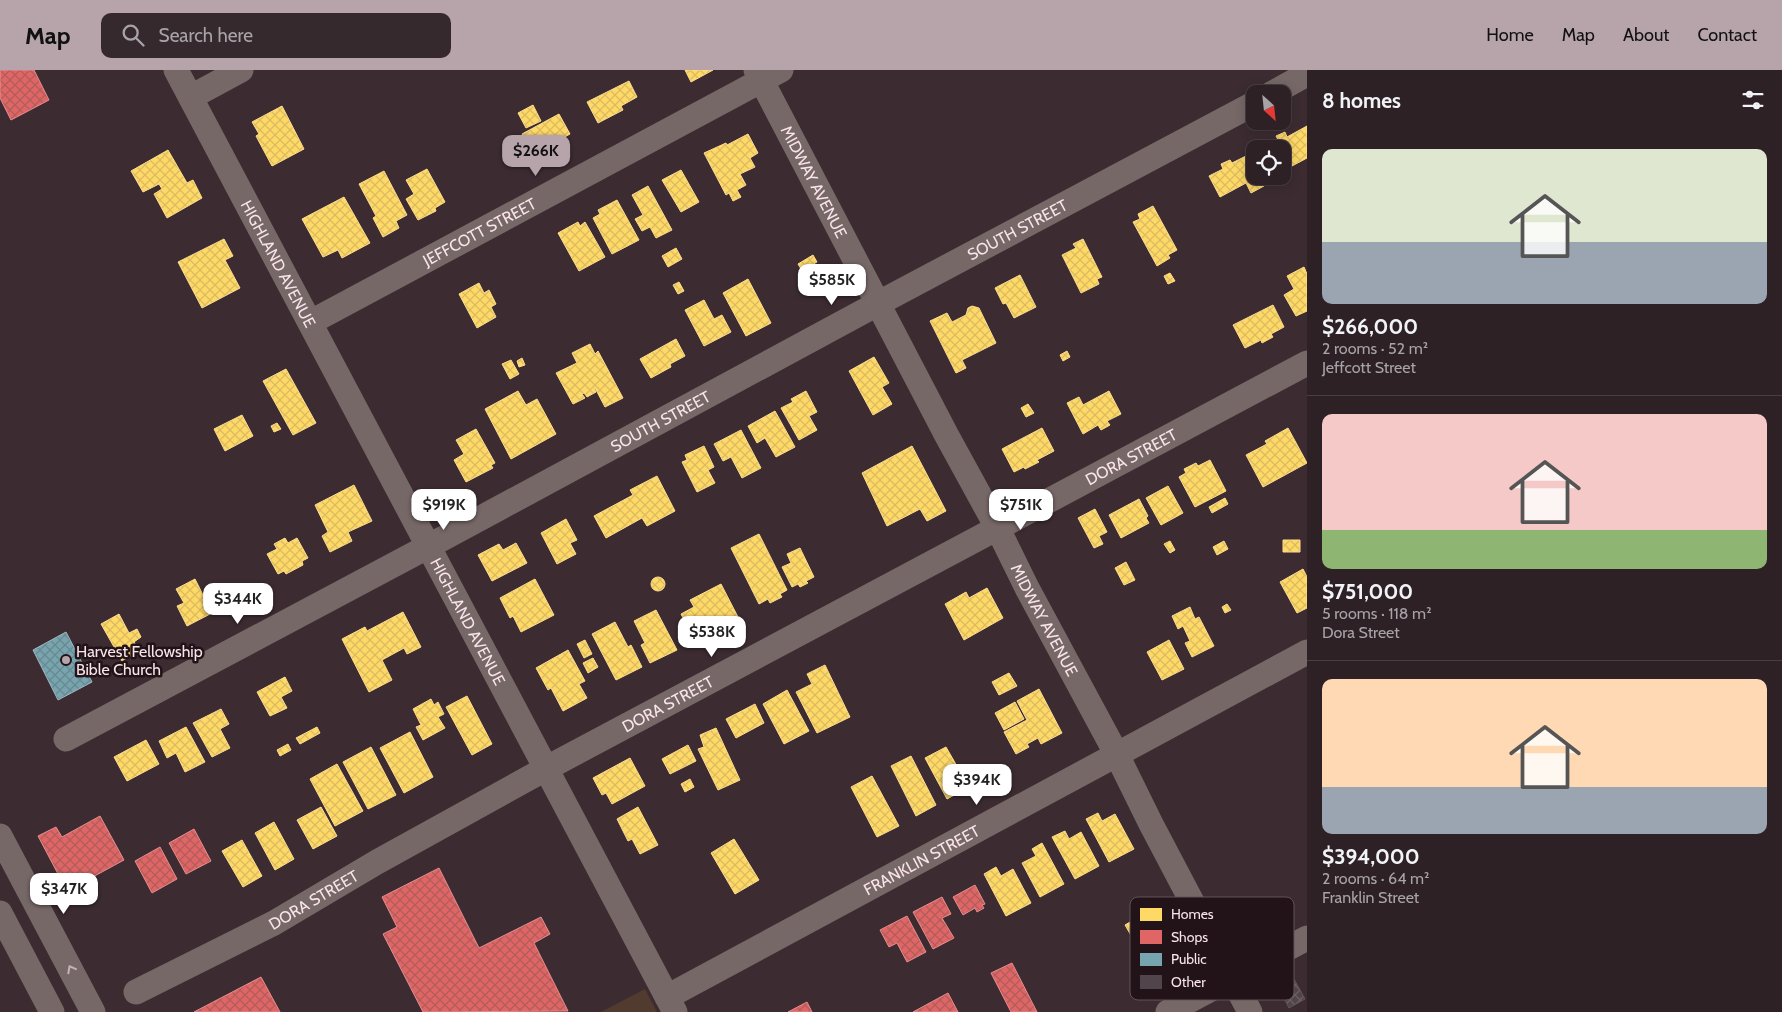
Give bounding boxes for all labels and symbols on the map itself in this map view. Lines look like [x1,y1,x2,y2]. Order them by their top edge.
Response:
north arrow [1246,85,1291,130]
street label: MIDWAY AVENUE [777,122,851,241]
pin: $266K [501,134,571,177]
street label: JEFFCOTT STREET [419,193,540,270]
street label: SOUTH STREET [964,195,1071,264]
street label: HIGHLAND AVENUE [237,197,320,331]
pin: $585K [797,264,867,306]
street label: SOUTH STREET [607,386,714,456]
street label: DORA STREET [1082,424,1180,489]
pin: $919K [409,488,479,531]
pin: $751K [986,488,1056,531]
street label: HIGHLAND AVENUE [427,555,510,688]
street label: MIDWAY AVENUE [1007,561,1082,679]
pin: $344K [203,582,273,625]
pin: $538K [677,616,747,658]
place label: Harvest Fellowship Bible Church [76,642,203,679]
marker: Harvest Fellowship Bible Church [60,654,72,666]
street label: DORA STREET [619,671,717,736]
pin: $394K [942,764,1012,806]
street label: FRANKLIN STREET [860,821,983,899]
street label: DORA STREET [265,866,362,934]
pin: $347K [29,872,99,915]
legend [1130,897,1294,1000]
text: Homes [1171,905,1214,923]
text: Shops [1171,928,1208,946]
text: Public [1171,950,1207,968]
one-way arrow [67,965,77,974]
text: Other [1171,973,1206,991]

